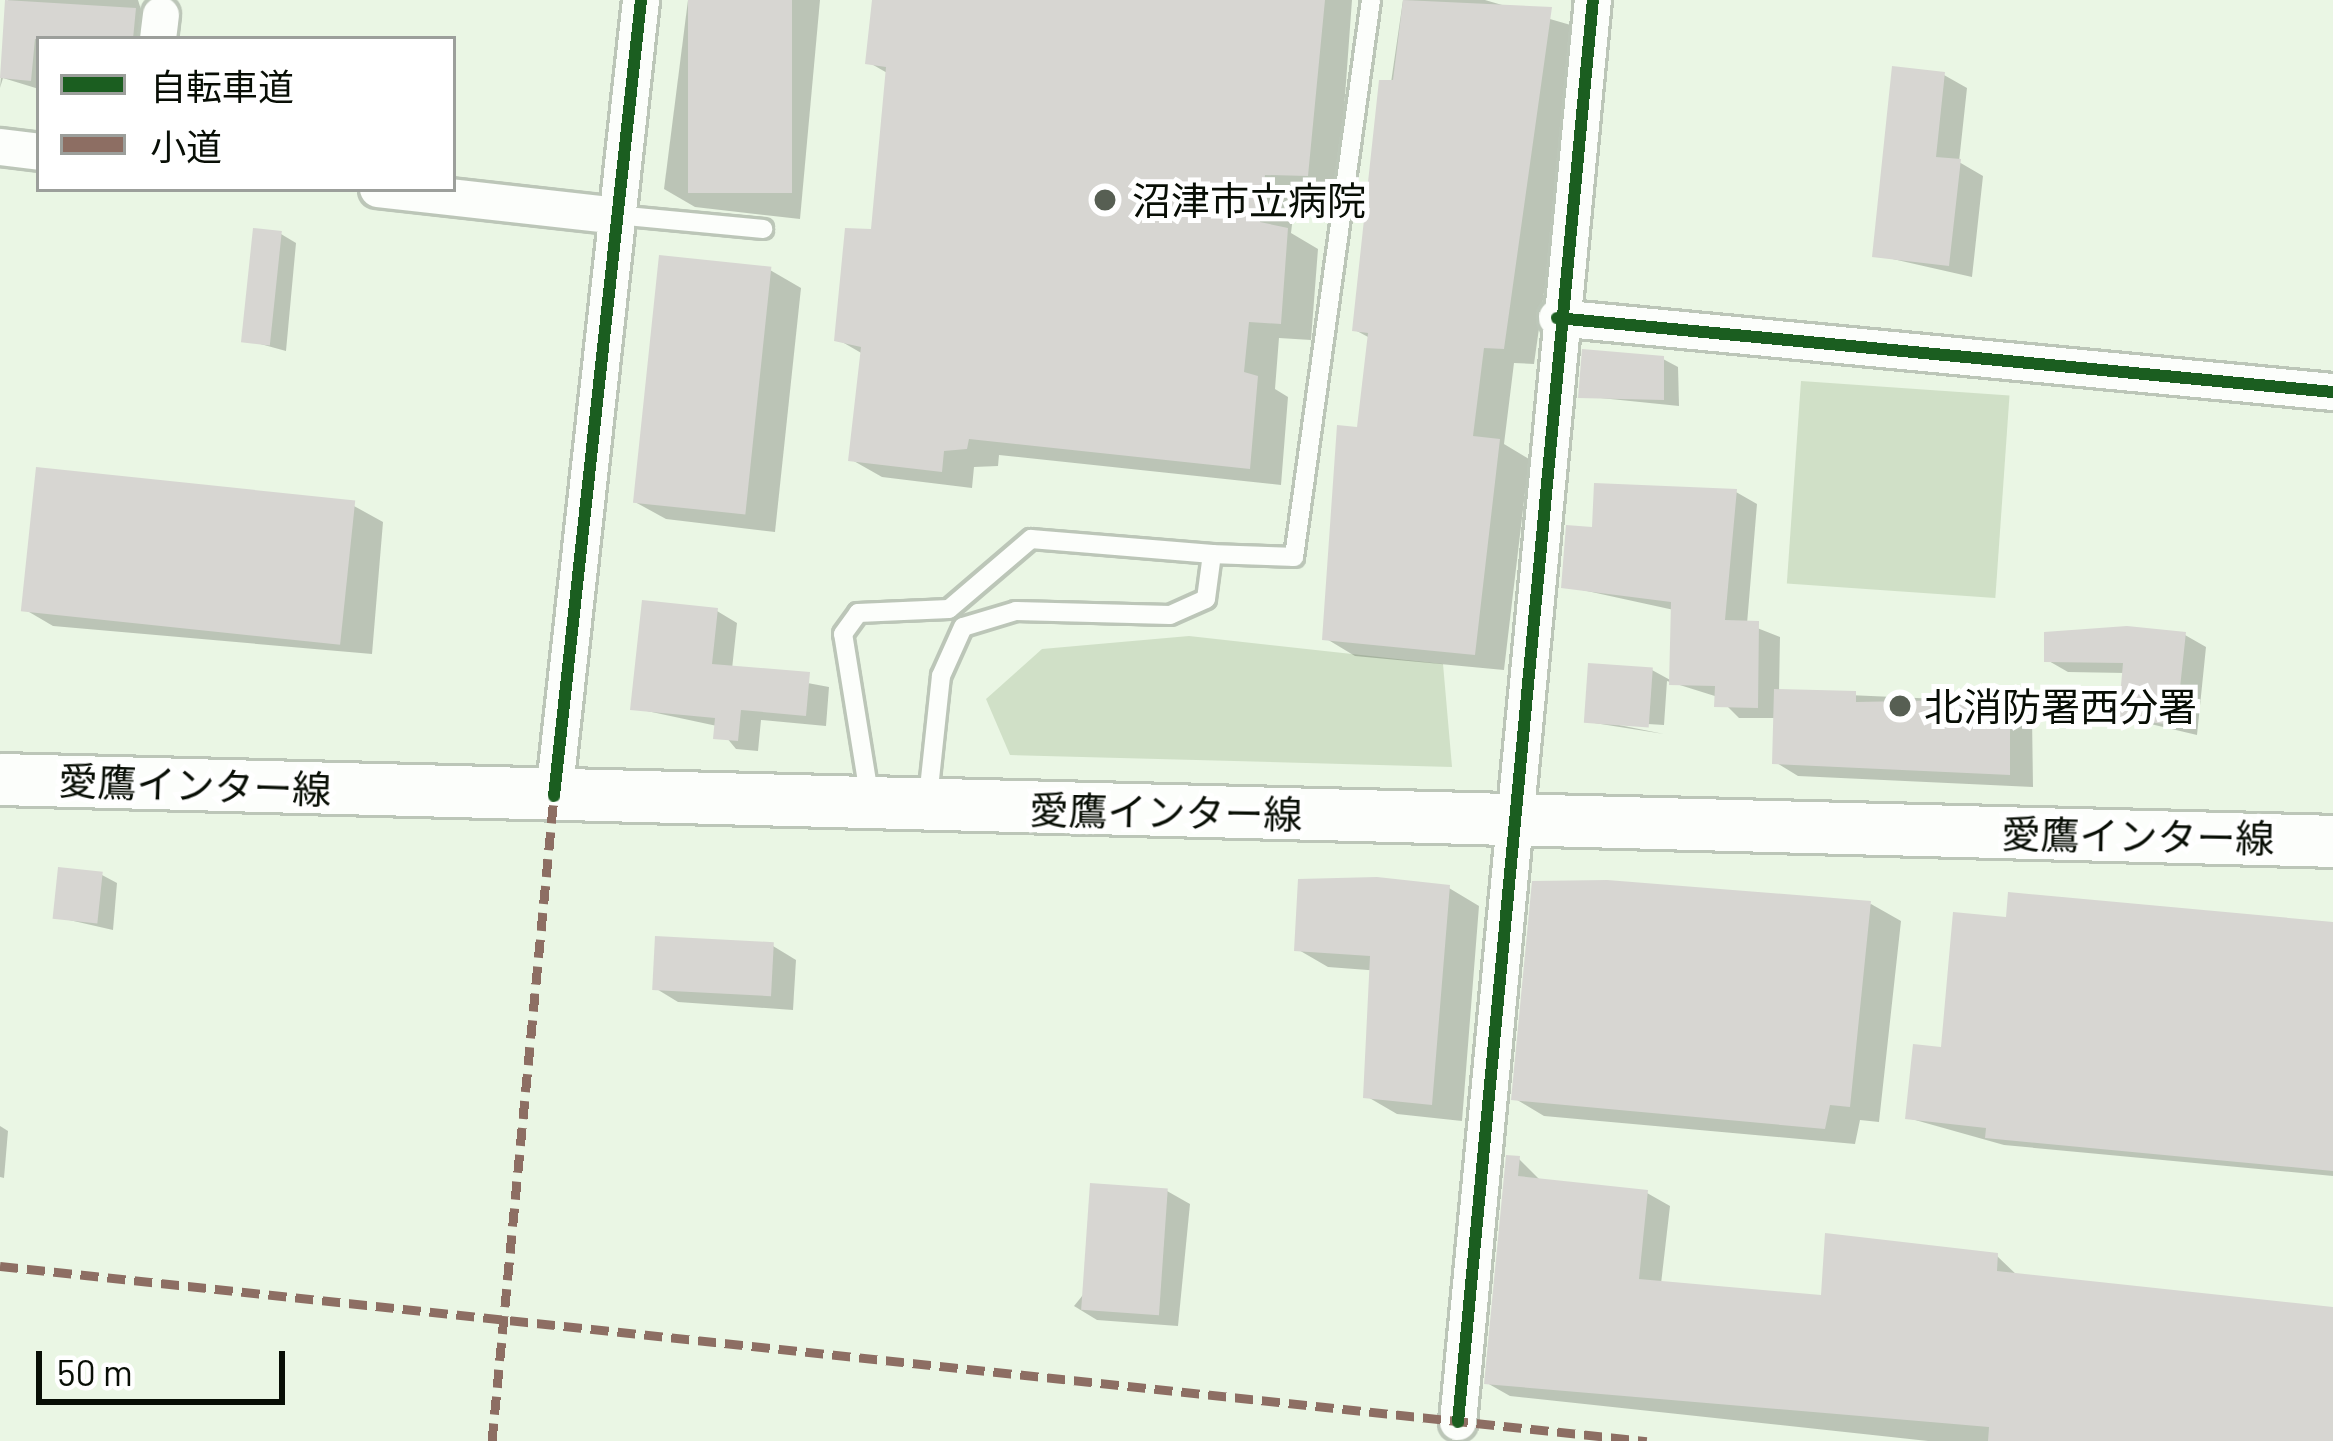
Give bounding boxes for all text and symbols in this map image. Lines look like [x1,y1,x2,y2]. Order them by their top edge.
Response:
legend [36,36,456,192]
text: 自転車道 [150,64,294,107]
text: 小道 [150,124,222,167]
place label: 沼津市立病院 [1132,177,1366,223]
marker: 沼津市立病院 [1089,184,1121,216]
place label: 北消防署西分署 [1924,683,2197,729]
marker: 北消防署西分署 [1887,693,1913,719]
street label: 愛鷹インター線 [58,757,332,813]
street label: 愛鷹インター線 [1029,786,1303,838]
street label: 愛鷹インター線 [2001,810,2275,862]
scale bar [42,1327,291,1401]
text: 50 m [57,1350,133,1393]

